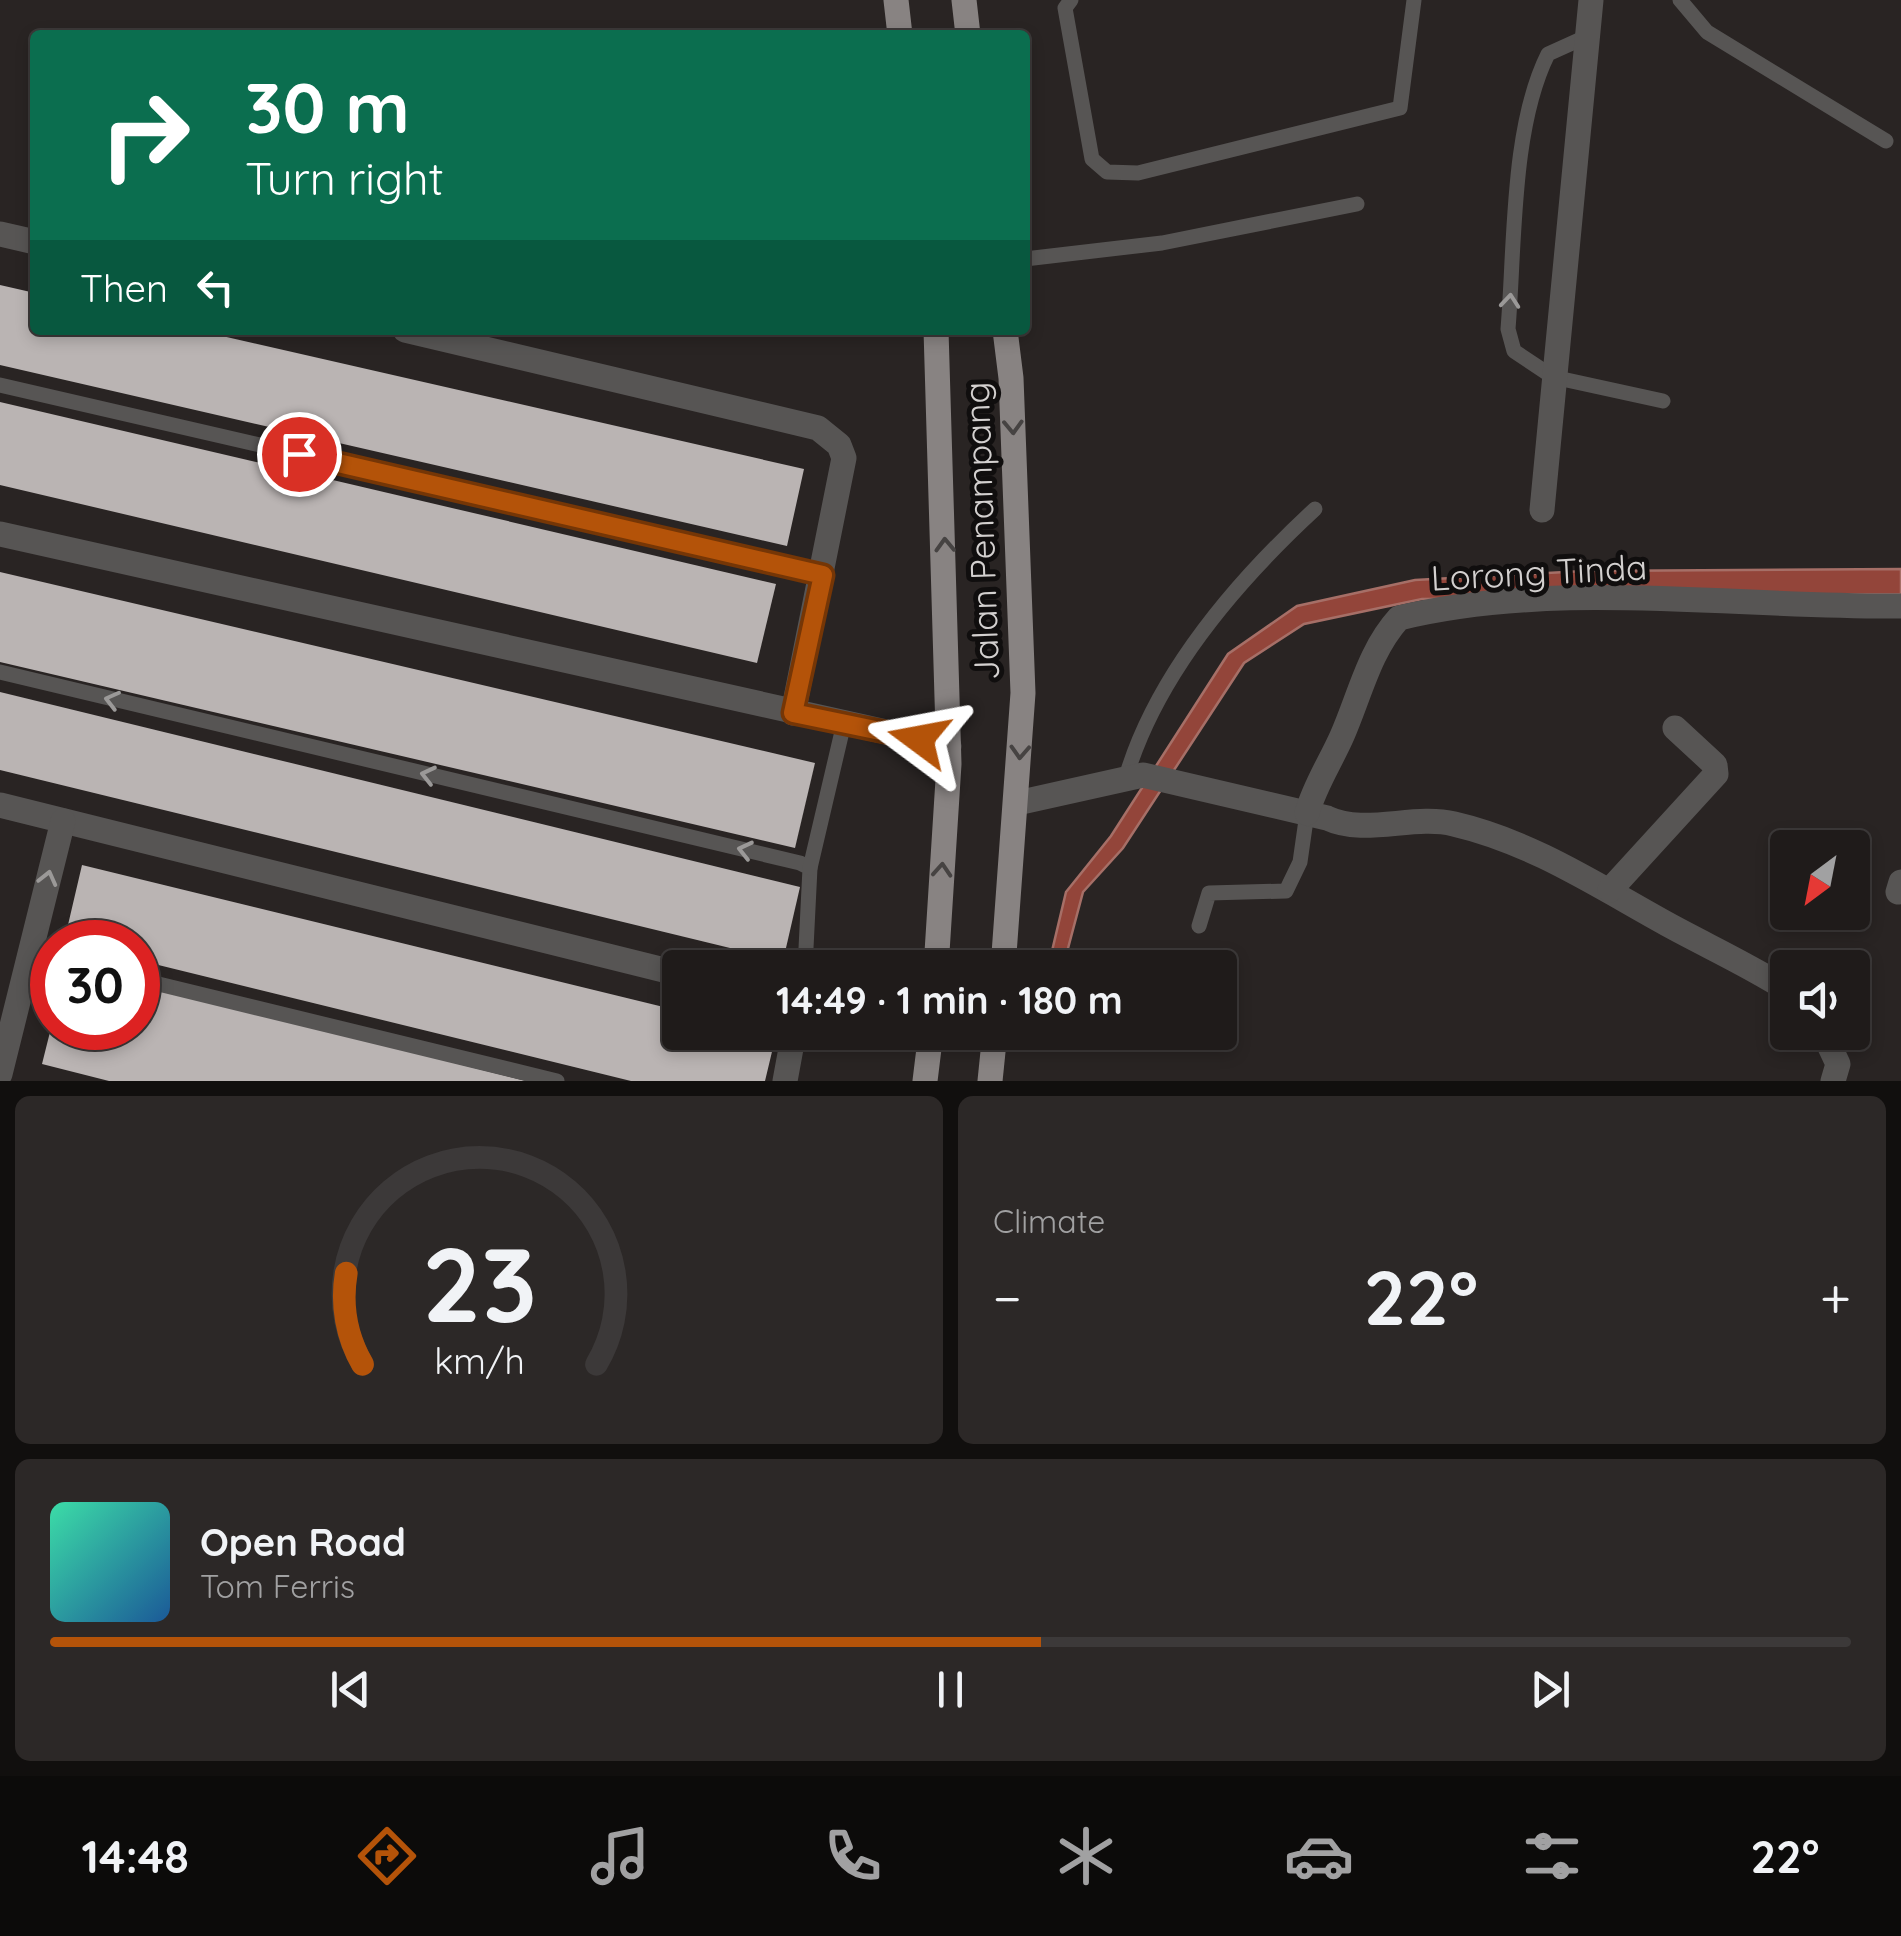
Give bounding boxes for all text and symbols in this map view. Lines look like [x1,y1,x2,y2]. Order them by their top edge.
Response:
text: 30 m [245,63,410,151]
icon: right [80,70,210,200]
text: Turn right [245,150,444,206]
icon: left [188,260,243,315]
text: Then [80,264,168,312]
one-way arrow [1498,293,1520,309]
street label: Jalan Penampang [954,381,1008,681]
pin [257,412,342,497]
one-way arrow [1002,420,1023,436]
icon: arrive [272,427,327,482]
one-way arrow [935,537,956,553]
street label: Lorong Tinda [1430,544,1648,600]
position arrow [867,687,971,791]
one-way arrow [104,691,121,712]
one-way arrow [1010,744,1031,760]
one-way arrow [420,766,437,787]
north arrow [1770,830,1870,930]
map controls [1770,830,1870,1050]
one-way arrow [737,841,754,862]
one-way arrow [931,862,953,878]
one-way arrow [37,870,58,887]
speed limit sign: 30 [30,920,160,1050]
button: sound [1770,950,1870,1050]
text: 14:49 · 1 min · 180 m [776,976,1123,1024]
text: Climate [993,1201,1105,1241]
text: 23 [421,1218,537,1348]
text: 22° [1363,1250,1478,1344]
text: − [993,1263,1022,1332]
text: + [1820,1263,1851,1332]
text: km/h [434,1338,524,1383]
text: Open Road [200,1518,406,1566]
text: Tom Ferris [200,1566,355,1606]
icon: previous [323,1662,378,1717]
icon: pause [923,1662,978,1717]
icon: next [1523,1662,1578,1717]
icon: directions [352,1821,422,1891]
icon: music [585,1821,655,1891]
icon: phone [818,1821,888,1891]
icon: climate [1051,1821,1121,1891]
icon: car [1284,1821,1354,1891]
icon: filters [1517,1821,1587,1891]
text: 14:48 [82,1828,189,1884]
text: 22° [1750,1828,1819,1884]

